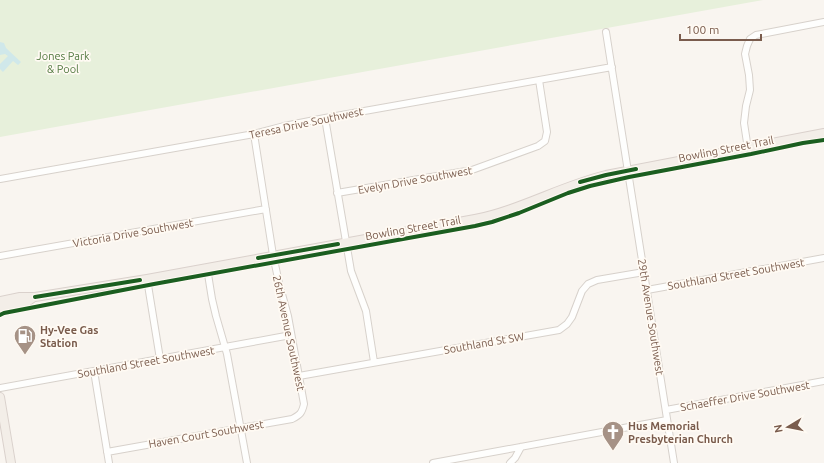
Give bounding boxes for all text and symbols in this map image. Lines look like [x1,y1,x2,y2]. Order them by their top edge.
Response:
scale bar [680,16,761,42]
text: 100 m [686,23,719,36]
park label: Jones Park & Pool [36,50,90,75]
street label: Teresa Drive Southwest [248,105,365,141]
street label: Bowling Street Trail [677,134,775,164]
street label: Evelyn Drive Southwest [357,164,474,196]
street label: Bowling Street Trail [364,214,462,242]
street label: Victoria Drive Southwest [72,216,195,250]
street label: Southland Street Southwest [667,256,806,292]
street label: 29th Avenue Southwest [636,258,666,377]
street label: 26th Avenue Southwest [271,274,307,393]
fuel station icon: Hy-Vee Gas Station [12,323,38,356]
place label: Hy-Vee Gas Station [40,324,98,349]
street label: Southland St SW [443,330,525,356]
street label: Southland Street Southwest [77,344,216,380]
street label: Schaeffer Drive Southwest [679,379,811,413]
north arrow [768,407,808,447]
street label: Haven Court Southwest [147,418,265,450]
church icon: Hus Memorial Presbyterian Church [600,419,626,452]
place label: Hus Memorial Presbyterian Church [628,420,733,445]
text: N [772,424,785,434]

